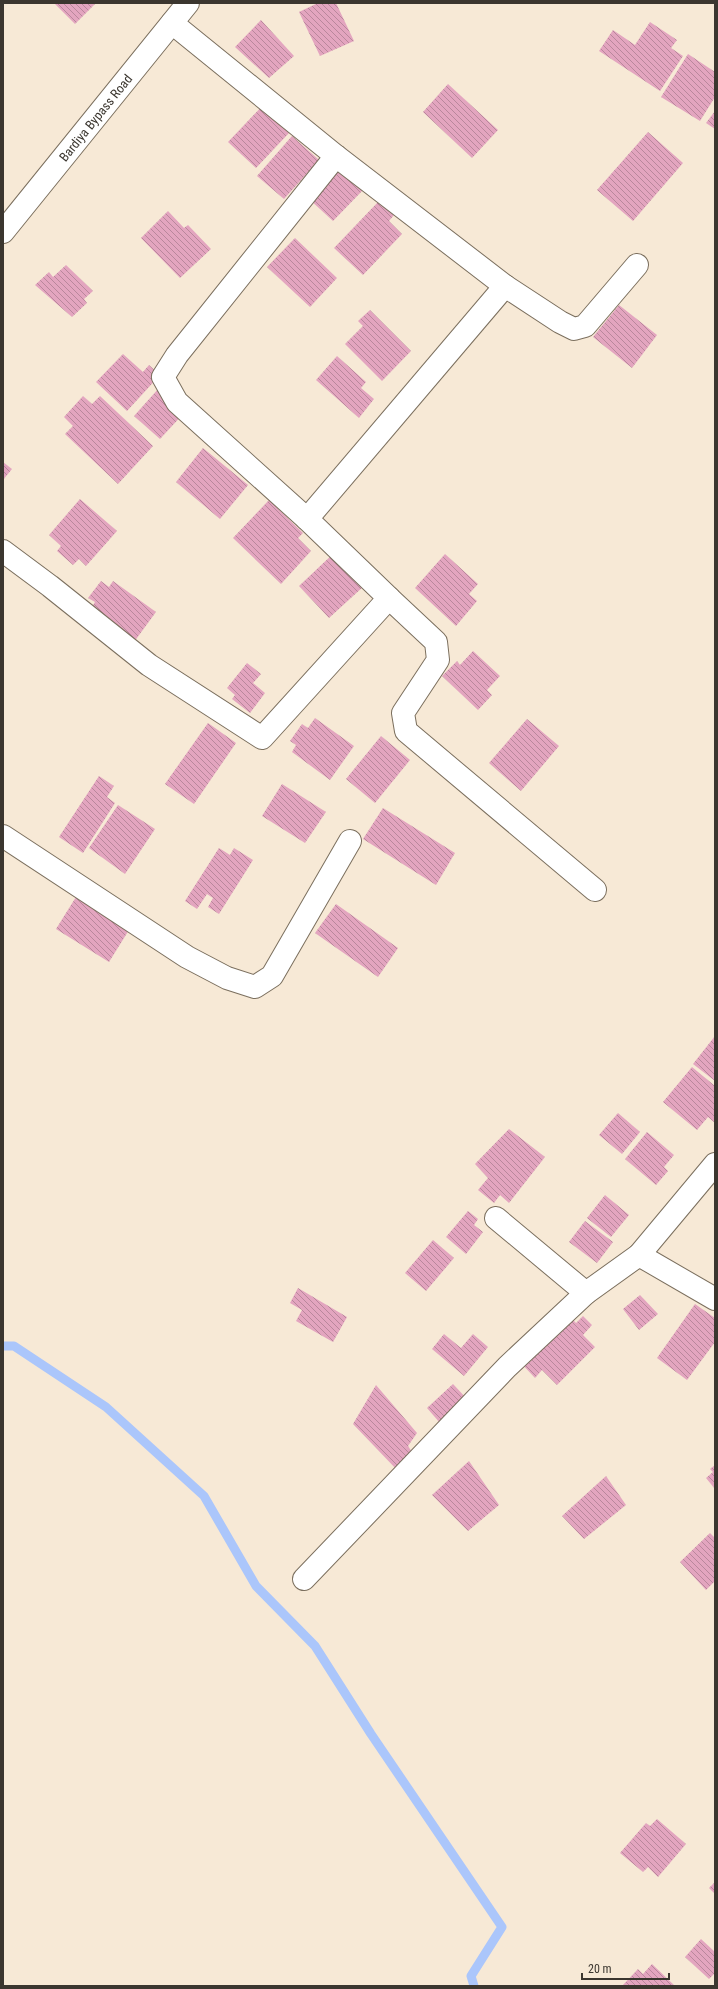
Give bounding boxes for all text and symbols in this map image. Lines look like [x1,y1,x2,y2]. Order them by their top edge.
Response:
street label: Bardiya Bypass Road [56,71,135,164]
scale bar [582,1955,669,1981]
text: 20 m [588,1962,612,1976]

